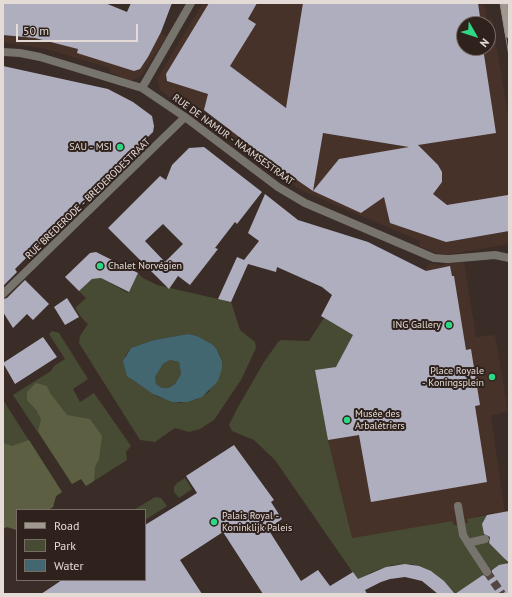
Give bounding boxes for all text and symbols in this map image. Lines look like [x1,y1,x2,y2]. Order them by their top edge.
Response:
scale bar [18,16,140,42]
north arrow [456,16,496,56]
text: 50 m [23,23,49,38]
text: N [477,36,492,50]
street label: RUE DE NAMUR - NAAMSESTRAAT [170,92,296,188]
street label: RUE BREDERODE - BREDERODESTRAAT [23,136,153,262]
place label: SAU - MSI [69,141,112,153]
marker: SAU - MSI [115,142,125,152]
place label: Chalet Norvégien [108,260,182,272]
marker: Chalet Norvégien [95,261,105,271]
place label: ING Gallery [393,319,441,331]
marker: ING Gallery [444,320,454,330]
place label: Place Royale - Koningsplein [422,365,484,388]
marker: Place Royale - Koningsplein [487,372,497,382]
place label: Musée des Arbalétriers [355,408,405,432]
marker: Musée des Arbalétriers [342,415,352,425]
legend [16,509,146,581]
place label: Palais Royal - Koninklijk Paleis [222,510,292,534]
marker: Palais Royal - Koninklijk Paleis [209,517,219,527]
text: Road [54,518,79,533]
text: Park [54,538,76,553]
text: Water [54,558,84,573]

